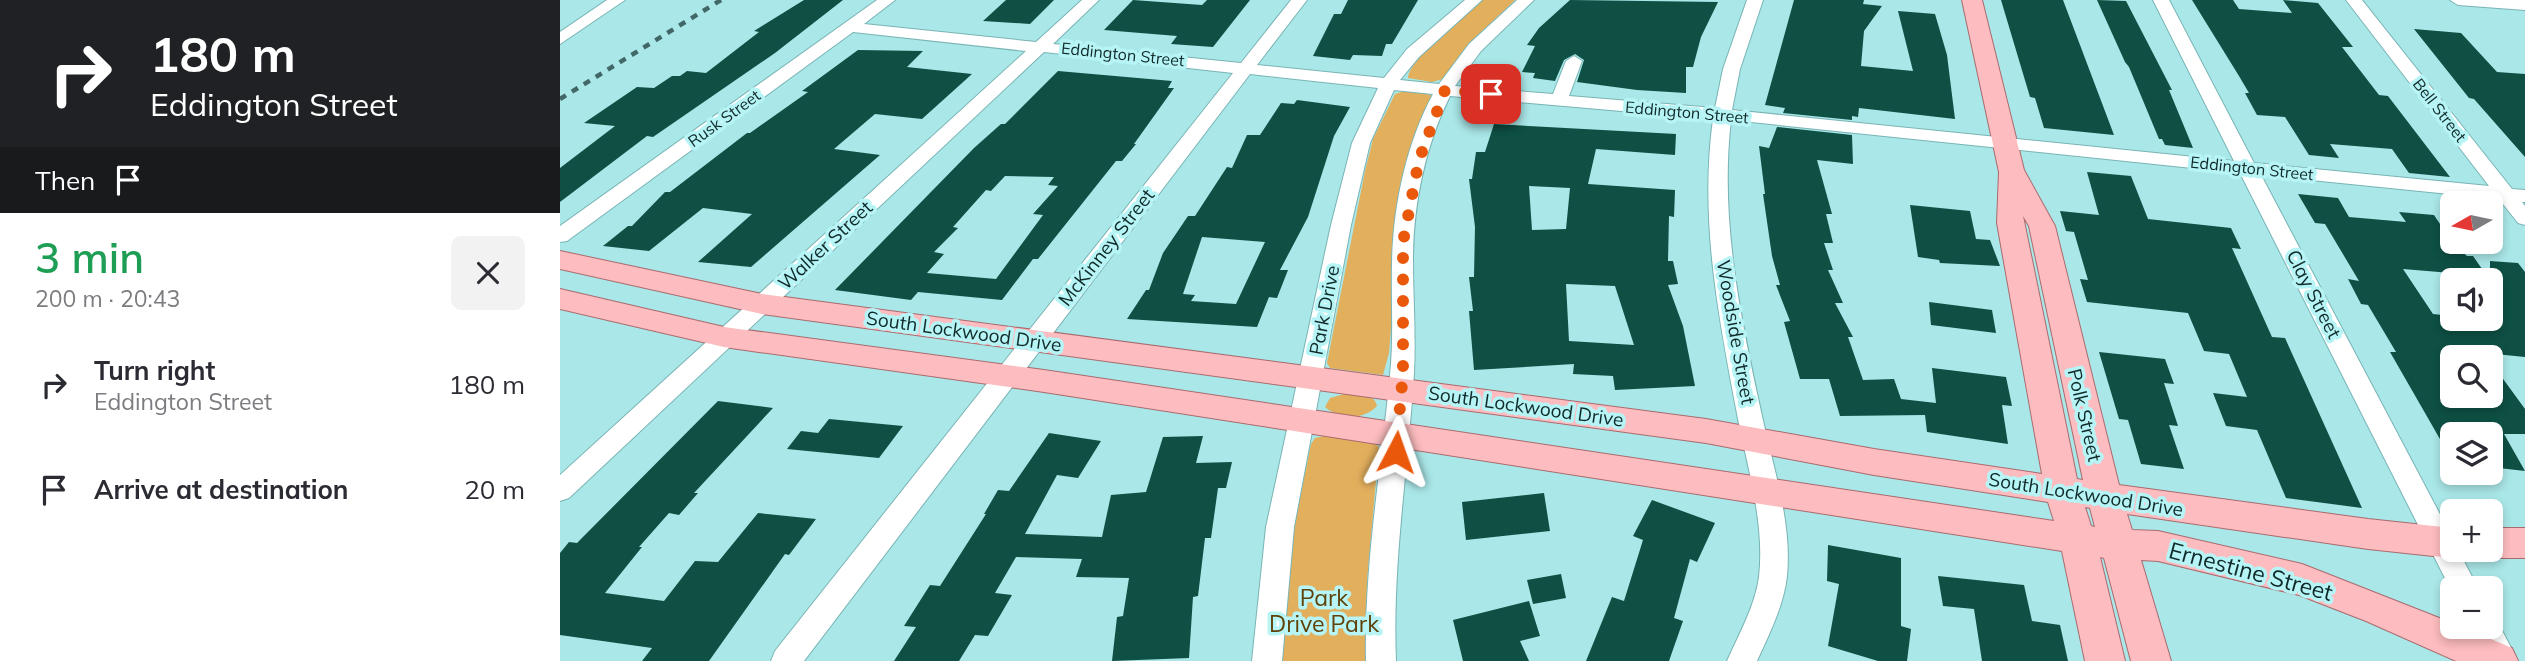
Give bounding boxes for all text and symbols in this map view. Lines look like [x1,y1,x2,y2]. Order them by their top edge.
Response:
text: 180 m [150,23,296,84]
icon: right [35,28,126,119]
street label: Eddington Street [1060,38,1186,70]
pin [1461,64,1521,124]
street label: Bell Street [2409,74,2471,146]
icon: arrive [1472,75,1510,113]
text: Eddington Street [150,84,398,124]
street label: Rusk Street [684,85,765,151]
street label: Eddington Street [1624,97,1750,127]
street label: Eddington Street [2189,152,2315,184]
icon: arrive [109,161,147,199]
text: Then [35,164,95,197]
street label: McKinney Street [1053,183,1159,310]
north arrow [2440,191,2502,254]
map controls [2440,191,2503,639]
street label: Walker Street [773,195,877,295]
text: 3 min [35,231,144,284]
button: close [451,236,525,310]
street label: Clay Street [2281,246,2347,343]
street label: Woodside Street [1711,258,1761,406]
street label: Park Drive [1304,263,1344,357]
button: sound [2440,268,2503,331]
text: 200 m · 20:43 [35,284,180,313]
street label: South Lockwood Drive [865,305,1063,357]
button: search [2440,345,2503,408]
text: Turn right [94,354,215,387]
icon: right [35,366,73,404]
street label: Polk Street [2063,366,2107,464]
text: 180 m [449,368,525,401]
street label: South Lockwood Drive [1427,380,1625,432]
text: Eddington Street [94,387,272,416]
position arrow [1359,415,1433,489]
button: layers [2440,422,2503,485]
street label: South Lockwood Drive [1987,467,2185,521]
icon: arrive [35,471,73,509]
text: Arrive at destination [94,473,349,506]
text: 20 m [464,473,525,506]
button: + [2440,499,2503,562]
street label: Ernestine Street [2166,535,2336,607]
button: − [2440,576,2503,639]
park label: Park Drive Park [1269,583,1380,638]

